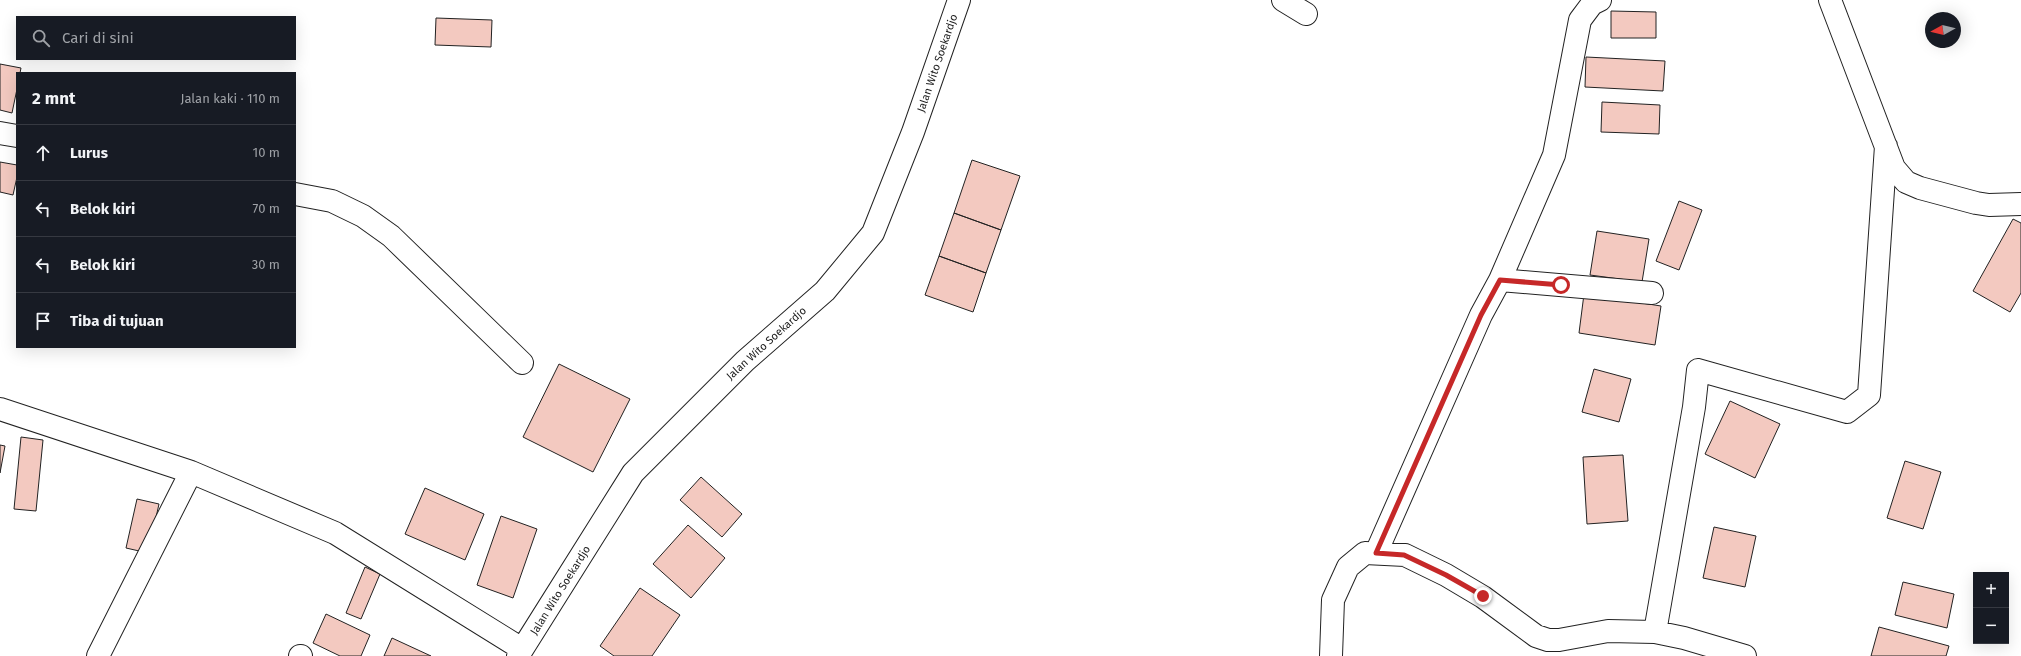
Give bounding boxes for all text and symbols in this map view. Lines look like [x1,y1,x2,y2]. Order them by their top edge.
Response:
street label: Jalan Wito Soekardjo [915,12,960,114]
north arrow [1925,12,1961,48]
search box [16,16,296,60]
icon: search [30,27,52,49]
text: Cari di sini [62,29,134,47]
text: 2 mnt [32,88,76,109]
text: Jalan kaki · 110 m [180,91,280,106]
icon: ahead [32,142,54,164]
text: Lurus [70,144,108,162]
text: 10 m [253,145,280,160]
icon: left [32,198,54,220]
text: Belok kiri [70,200,135,218]
text: 70 m [253,201,280,216]
icon: left [32,254,54,276]
text: Belok kiri [70,256,135,274]
text: 30 m [252,257,280,272]
route start [1552,276,1570,294]
street label: Jalan Wito Soekardjo [724,304,809,383]
icon: arrive [32,310,54,332]
text: Tiba di tujuan [70,312,164,330]
street label: Jalan Wito Soekardjo [528,543,593,637]
map controls [1973,572,2009,644]
button: + [1973,572,2009,608]
route end [1474,587,1492,605]
button: − [1973,608,2009,644]

